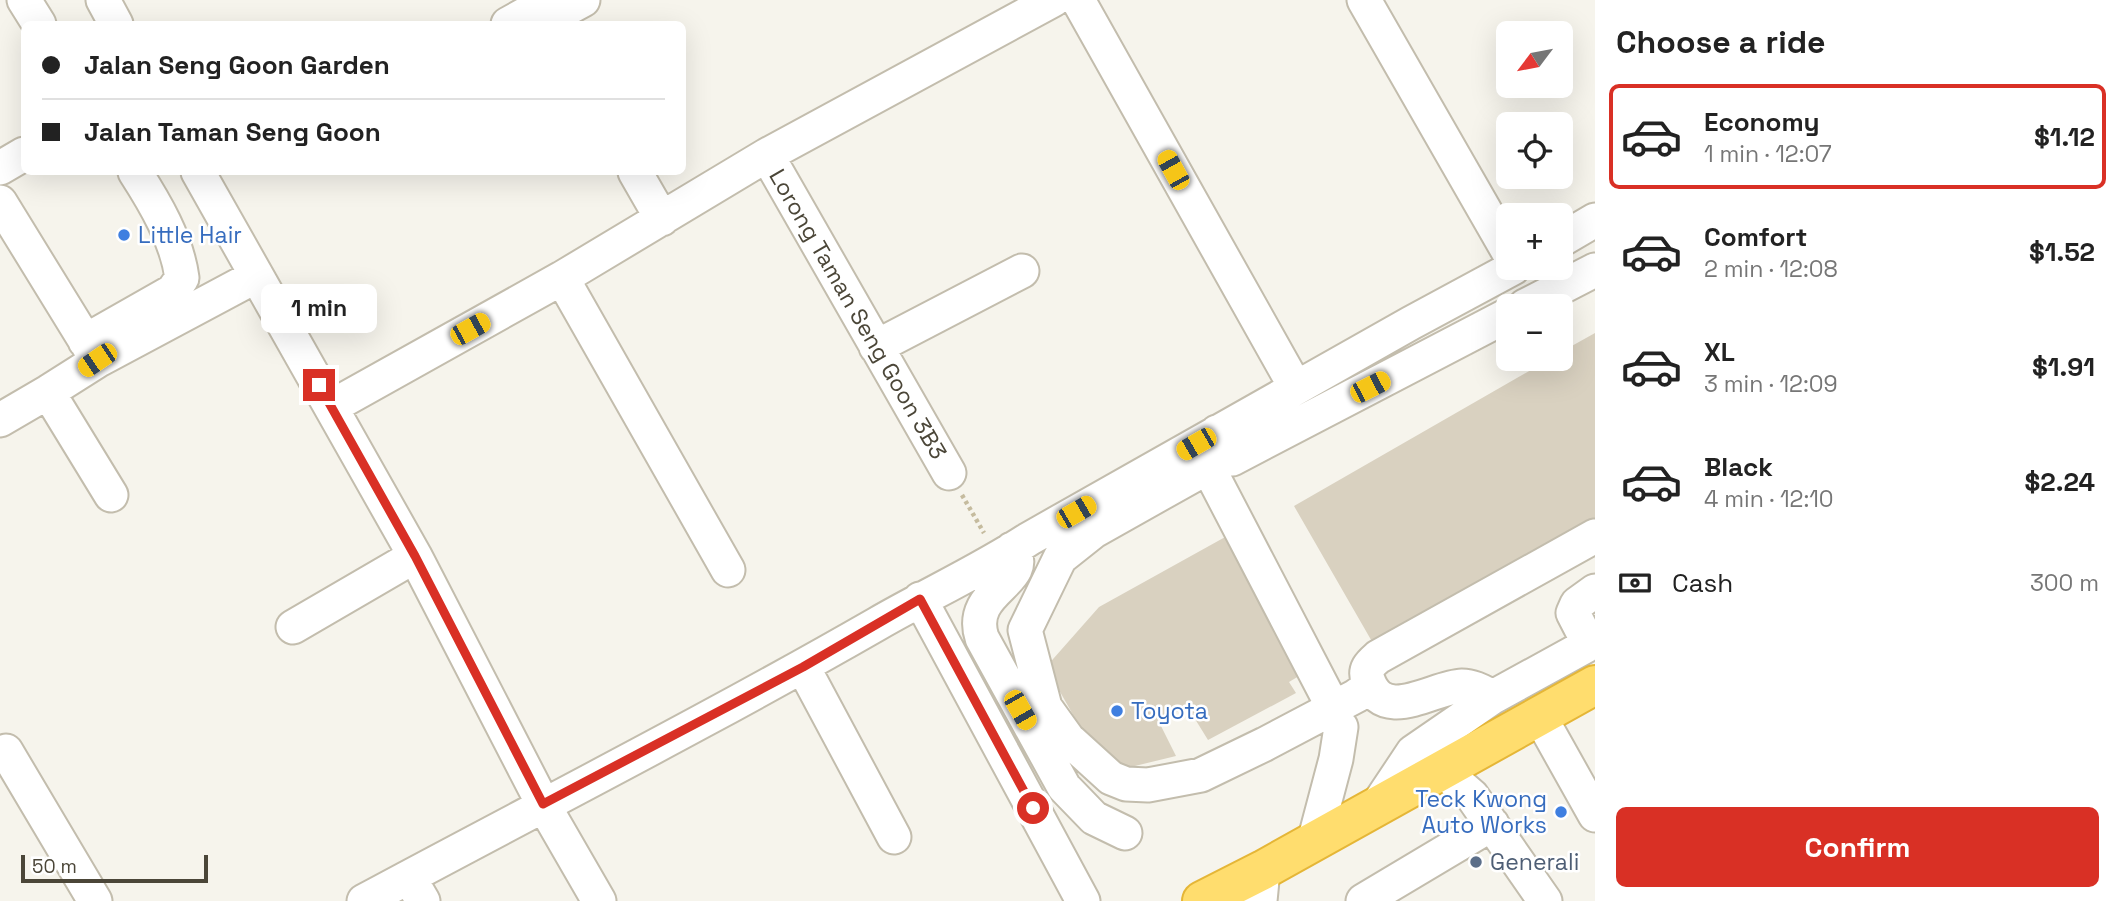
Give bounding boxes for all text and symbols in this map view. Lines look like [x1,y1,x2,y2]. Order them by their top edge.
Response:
north arrow [1496,21,1573,98]
map controls [1496,21,1573,371]
text: Choose a ride [1616,22,1826,62]
text: Jalan Seng Goon Garden [84,48,390,82]
icon: car [1620,105,1683,168]
text: Economy [1704,105,1820,139]
button: locate [1496,112,1573,189]
text: Jalan Taman Seng Goon [84,115,381,149]
text: $1.12 [2034,120,2095,154]
text: 1 min · 12:07 [1704,139,1832,169]
car [1154,147,1193,193]
street label: Lorong Taman Seng Goon 3B3 [762,164,954,464]
button: + [1496,203,1573,280]
place label: Little Hair [138,220,242,250]
icon: car [1620,220,1683,283]
text: Comfort [1704,220,1807,254]
marker: Little Hair [116,227,132,243]
text: $1.52 [2029,235,2095,269]
text: 2 min · 12:08 [1704,254,1838,284]
callout: 1 min [261,284,377,332]
text: 1 min [291,293,347,323]
button: − [1496,294,1573,371]
car [447,310,494,348]
icon: car [1620,335,1683,398]
text: XL [1704,335,1735,369]
car [74,340,121,380]
text: $1.91 [2032,350,2095,384]
car [1347,368,1394,406]
route end [303,369,335,401]
text: 3 min · 12:09 [1704,369,1838,399]
car [1173,424,1220,464]
icon: car [1620,450,1683,513]
text: Black [1704,450,1773,484]
text: $2.24 [2024,465,2095,499]
text: 4 min · 12:10 [1704,484,1834,514]
car [1053,492,1100,532]
icon: cash [1616,564,1654,602]
text: Cash [1672,566,1733,600]
text: 300 m [2030,568,2099,598]
car [1001,687,1040,733]
place label: Toyota [1131,696,1208,726]
marker: Toyota [1109,703,1125,719]
place label: Teck Kwong Auto Works [1415,784,1547,840]
route start [1017,792,1049,824]
marker: Teck Kwong Auto Works [1553,804,1569,820]
button: Confirm [1616,807,2099,887]
place label: Generali [1490,847,1579,877]
scale bar [21,852,208,884]
text: 50 m [32,854,77,879]
marker: Generali [1468,854,1484,870]

